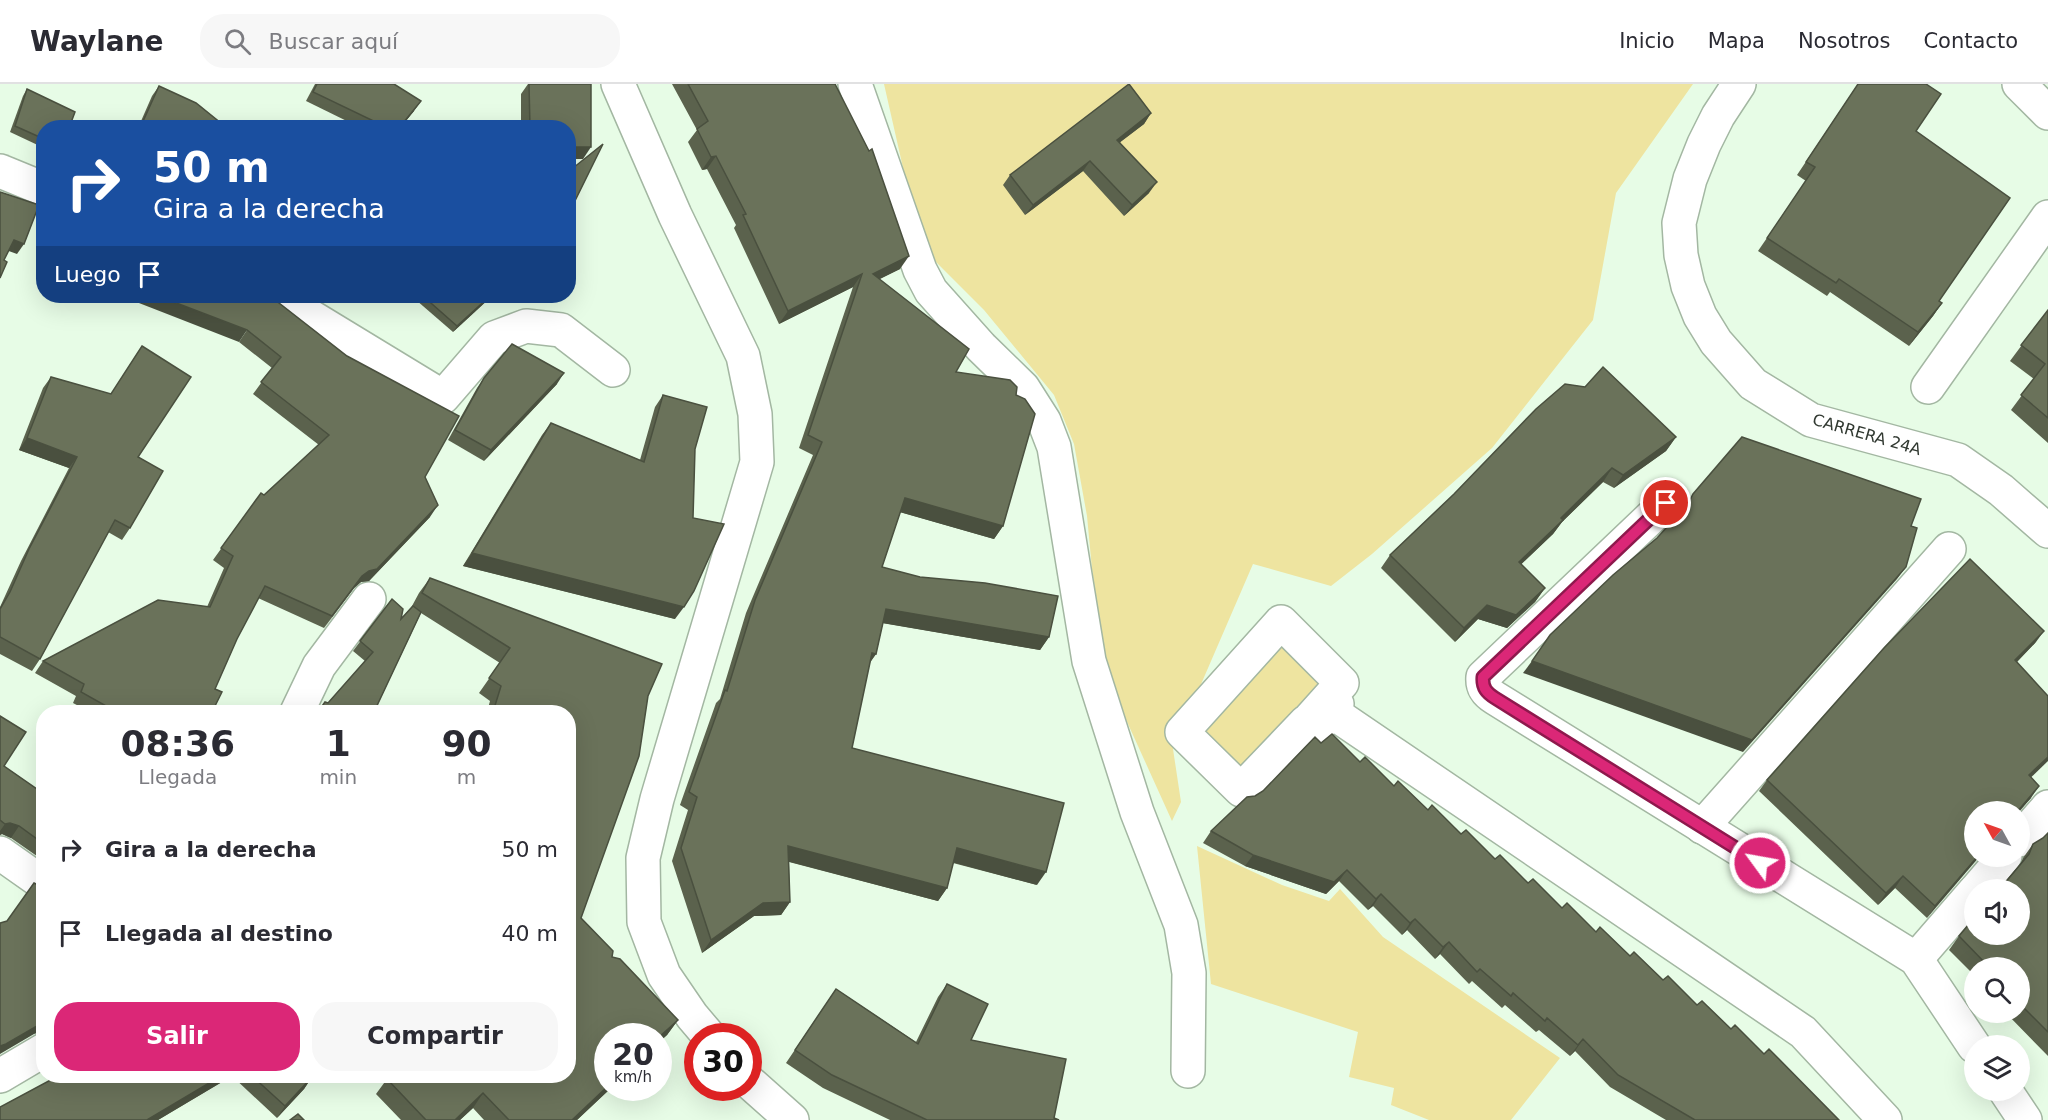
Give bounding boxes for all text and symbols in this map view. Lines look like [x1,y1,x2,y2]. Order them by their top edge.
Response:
search box [200,14,620,68]
text: Waylane [30,25,164,58]
icon: search [221,25,254,58]
text: Buscar aquí [269,29,398,54]
text: Inicio [1619,29,1675,53]
text: Mapa [1708,29,1765,53]
text: Nosotros [1798,29,1890,53]
text: Contacto [1923,29,2018,53]
text: 50 m [153,143,270,192]
icon: right [54,144,132,222]
text: Gira a la derecha [153,193,385,224]
icon: arrive [133,258,166,291]
text: Luego [54,262,121,287]
street label: CARRERA 24A [1810,410,1923,459]
pin [1640,477,1691,528]
icon: arrive [1649,486,1682,519]
text: 08:36 [120,723,235,764]
text: 1 [326,723,351,764]
text: 90 [441,723,492,764]
text: Llegada [138,765,217,789]
text: min [319,765,357,789]
text: m [457,765,476,789]
north arrow [1964,801,2030,867]
map controls [1964,801,2030,1101]
position arrow [1728,831,1792,895]
icon: right [54,833,87,866]
text: Gira a la derecha [105,837,317,862]
text: 50 m [502,837,558,862]
button: sound [1964,879,2030,945]
icon: arrive [54,917,87,950]
text: Llegada al destino [105,921,333,946]
text: 40 m [502,921,558,946]
button: search [1964,957,2030,1023]
button: Salir [54,1002,300,1071]
button: Compartir [312,1002,558,1071]
speed limit sign: 30 [684,1023,762,1101]
button: layers [1964,1035,2030,1101]
text: 20 [612,1037,654,1072]
text: km/h [614,1068,652,1086]

